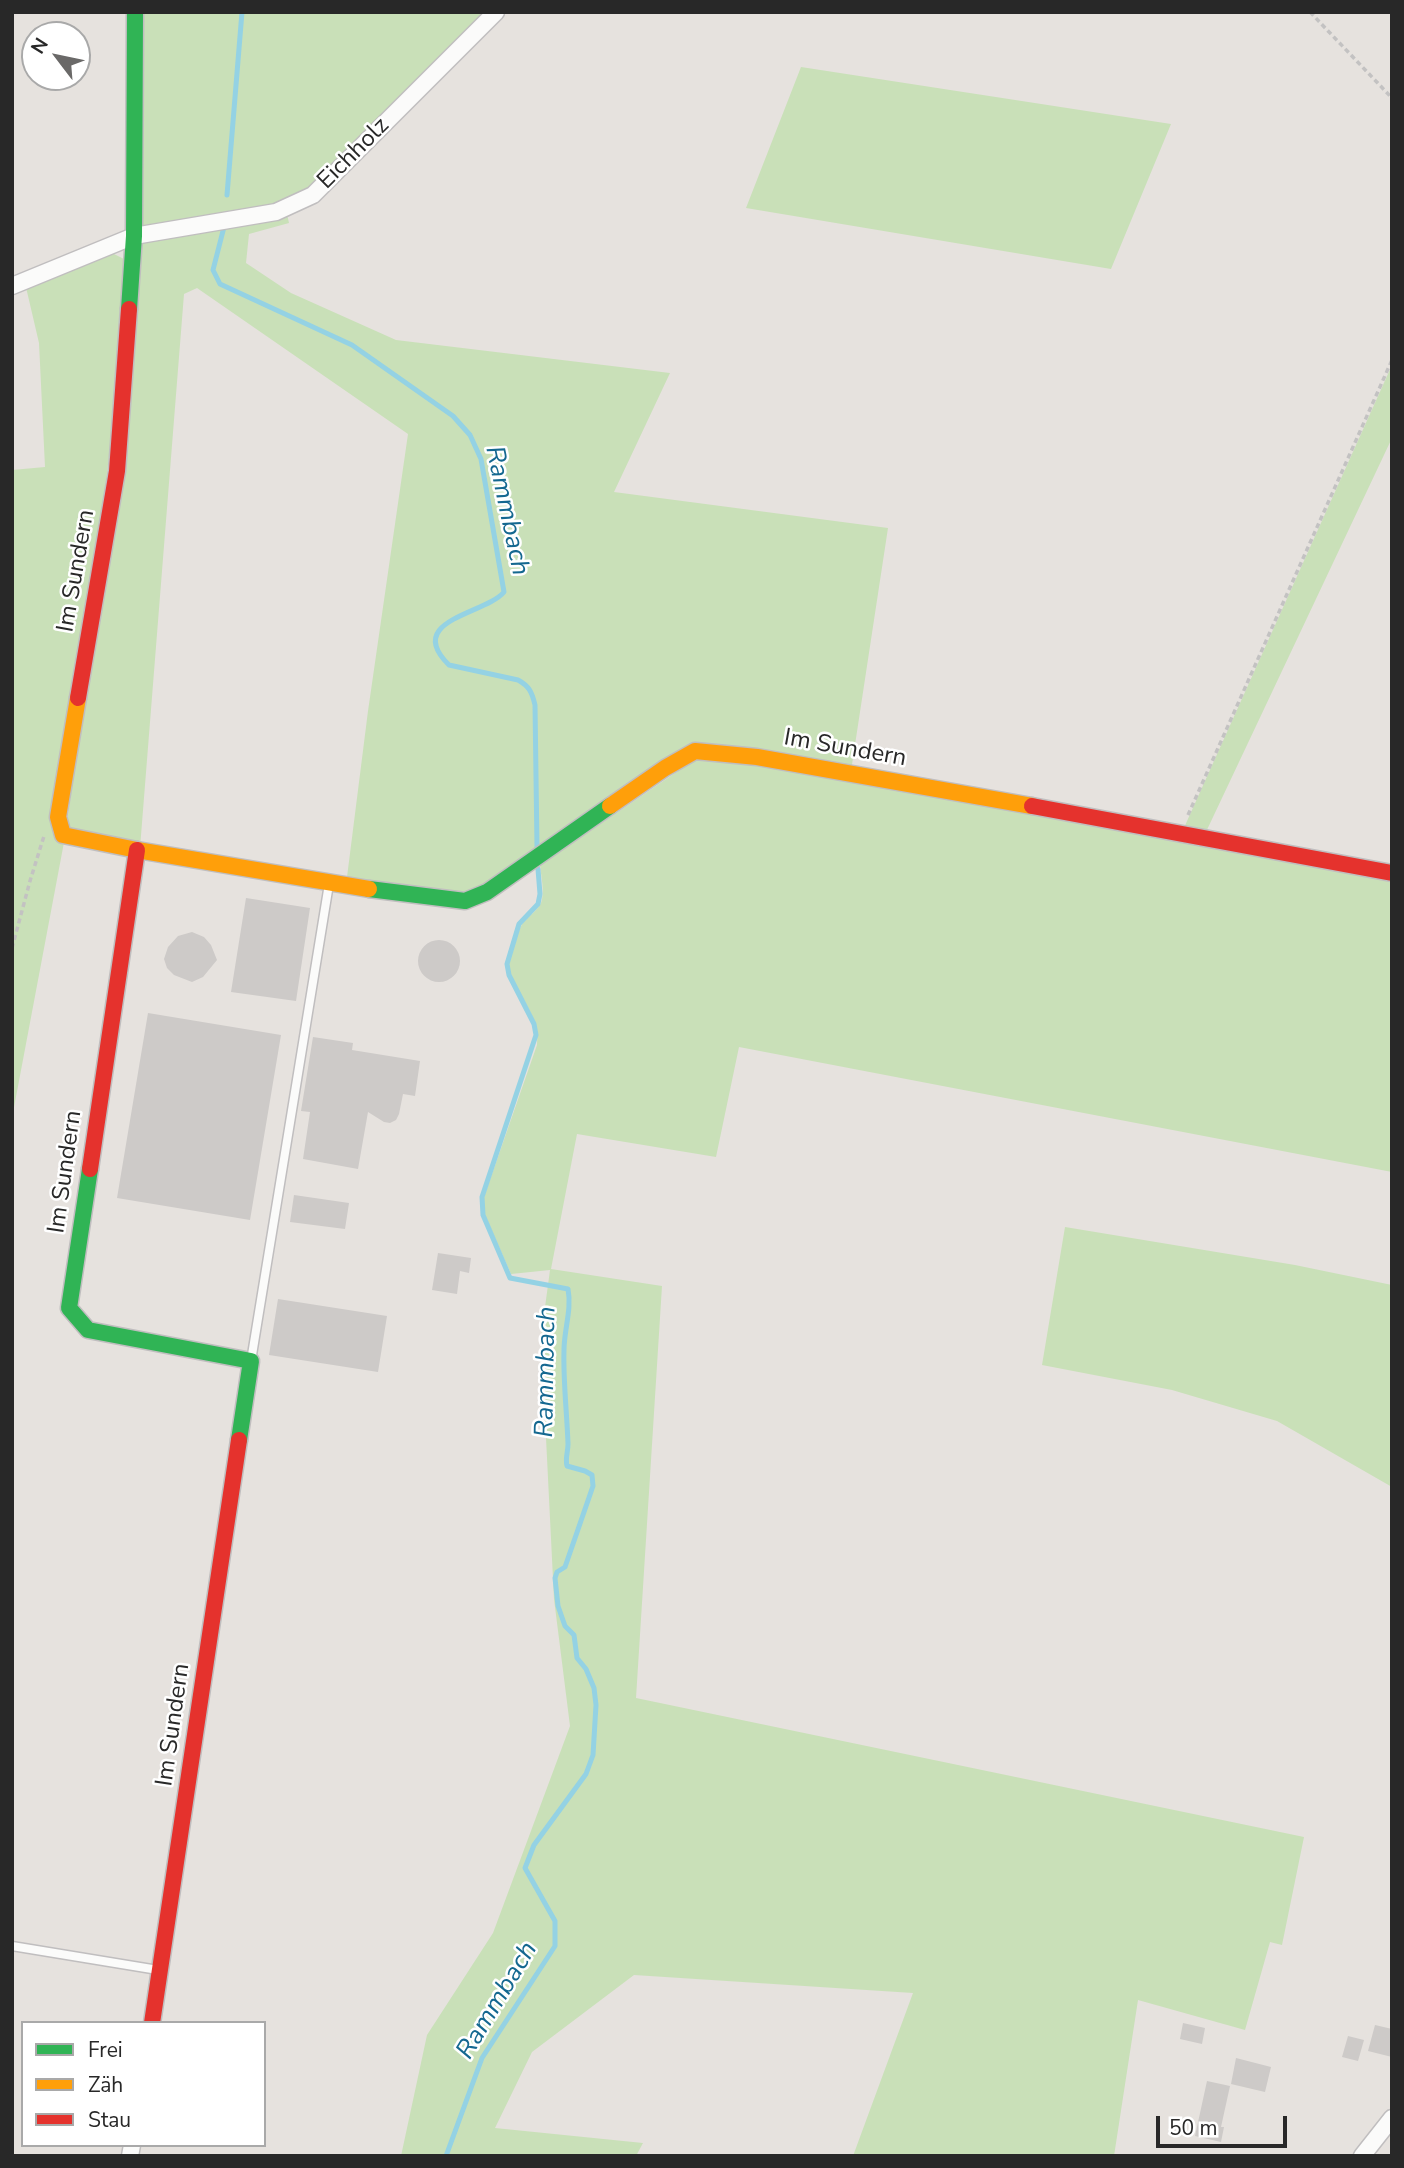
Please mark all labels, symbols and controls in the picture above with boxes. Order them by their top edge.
north arrow [21,21,91,91]
text: N [25,33,55,59]
street label: Eichholz [312,112,396,196]
water label: Rammbach [477,444,535,578]
street label: Im Sundern [52,508,102,634]
street label: Im Sundern [782,724,908,774]
street label: Im Sundern [43,1109,89,1235]
water label: Rammbach [530,1306,564,1438]
street label: Im Sundern [151,1662,197,1788]
water label: Rammbach [451,1937,545,2065]
legend [21,2021,266,2147]
text: Frei [88,2036,123,2064]
text: Zäh [88,2071,123,2099]
scale bar [1159,2102,1290,2146]
text: Stau [88,2106,131,2134]
text: 50 m [1169,2114,1218,2142]

